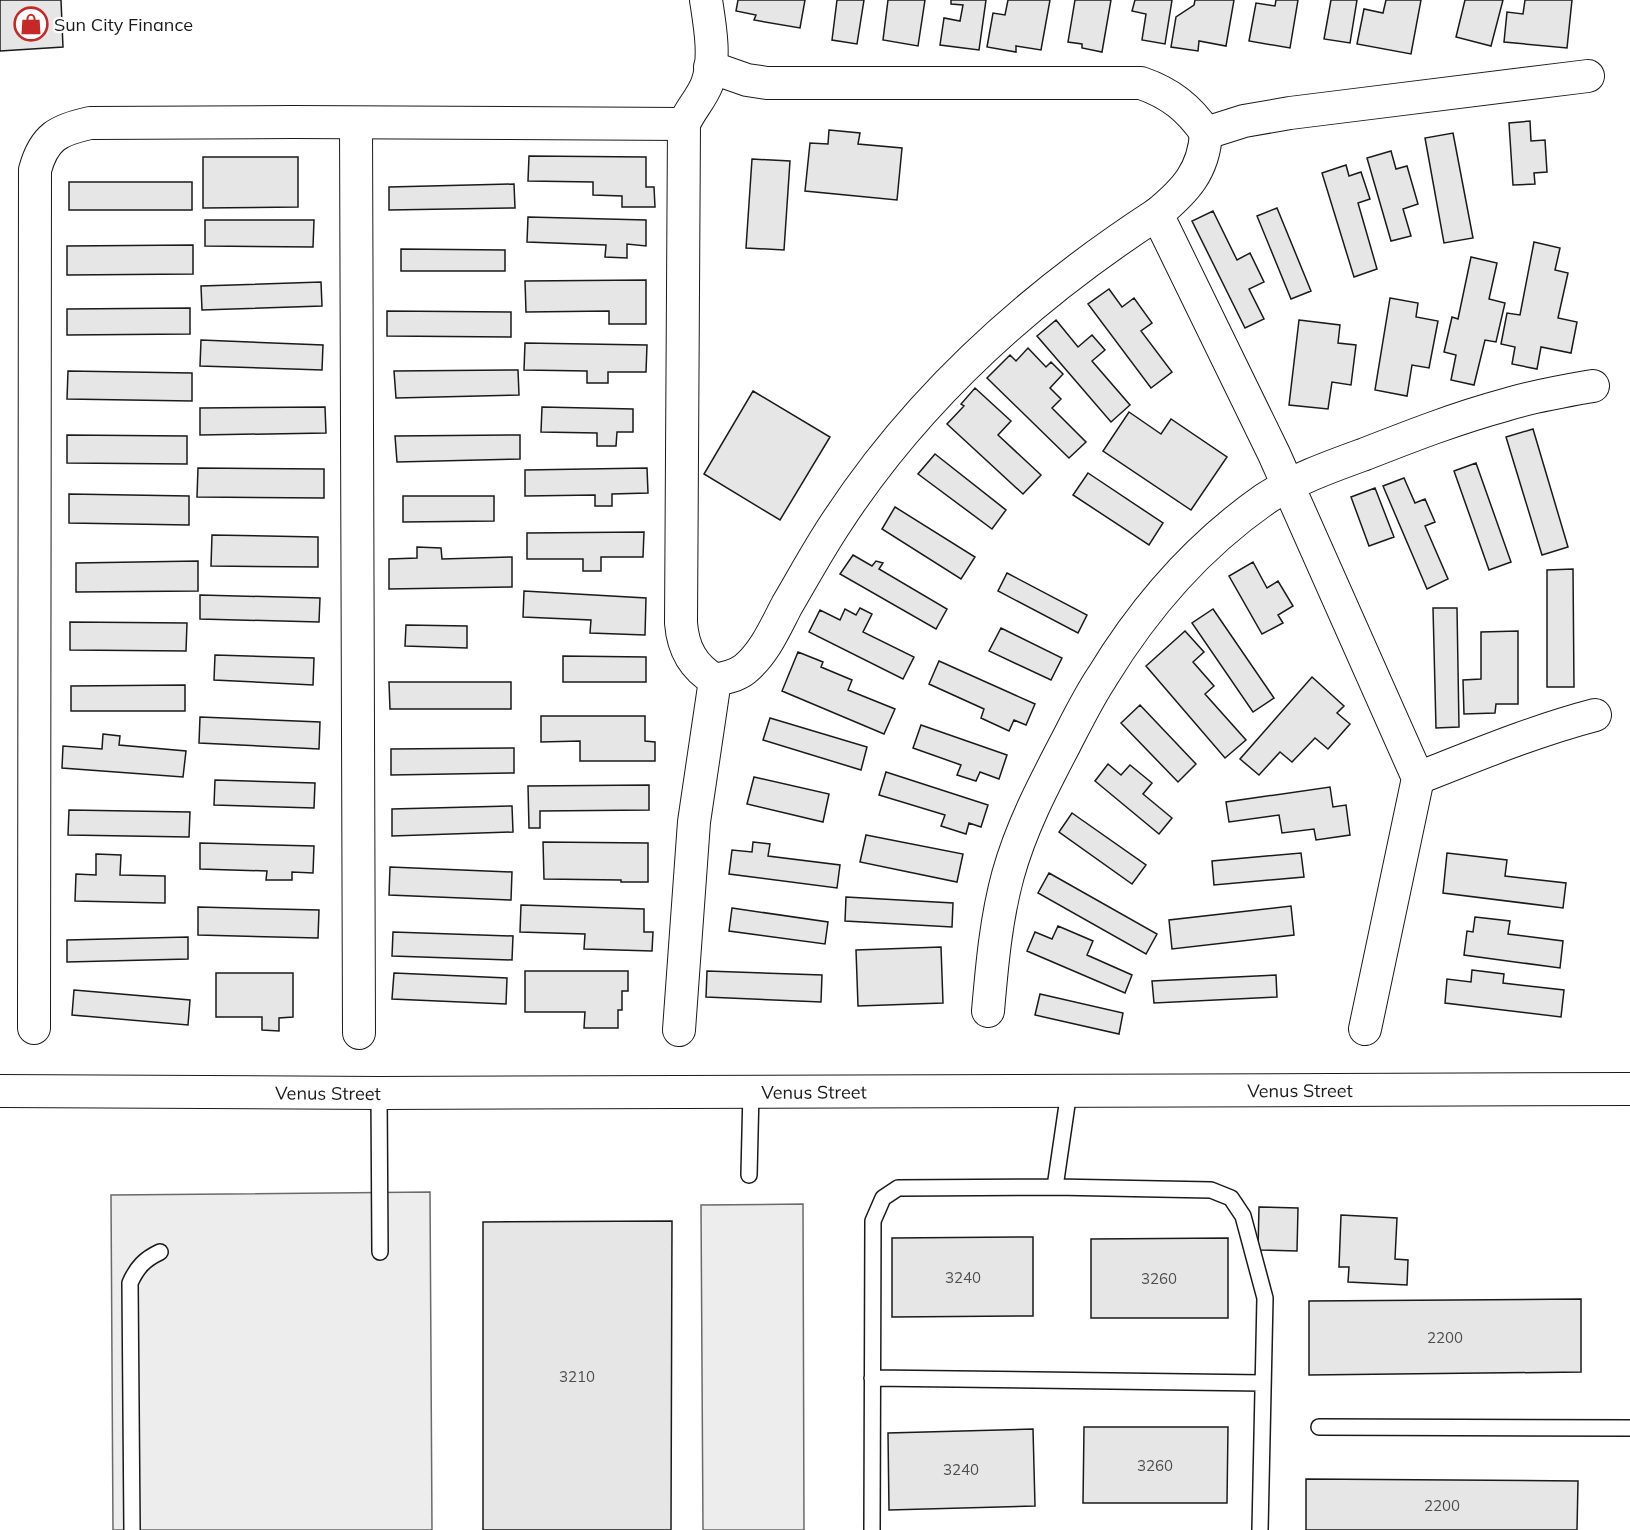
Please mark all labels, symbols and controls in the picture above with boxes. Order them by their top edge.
shop icon: Sun City Finance [13,6,49,42]
place label: Sun City Finance [54,13,193,36]
street label: Venus Street [1247,1078,1353,1102]
street label: Venus Street [761,1080,867,1103]
street label: Venus Street [275,1081,381,1105]
house number: 3240 [945,1268,981,1287]
house number: 3260 [1141,1269,1177,1288]
house number: 2200 [1427,1328,1463,1347]
house number: 3210 [559,1367,595,1386]
house number: 3260 [1137,1456,1173,1475]
house number: 3240 [943,1460,979,1479]
house number: 2200 [1424,1496,1460,1515]

